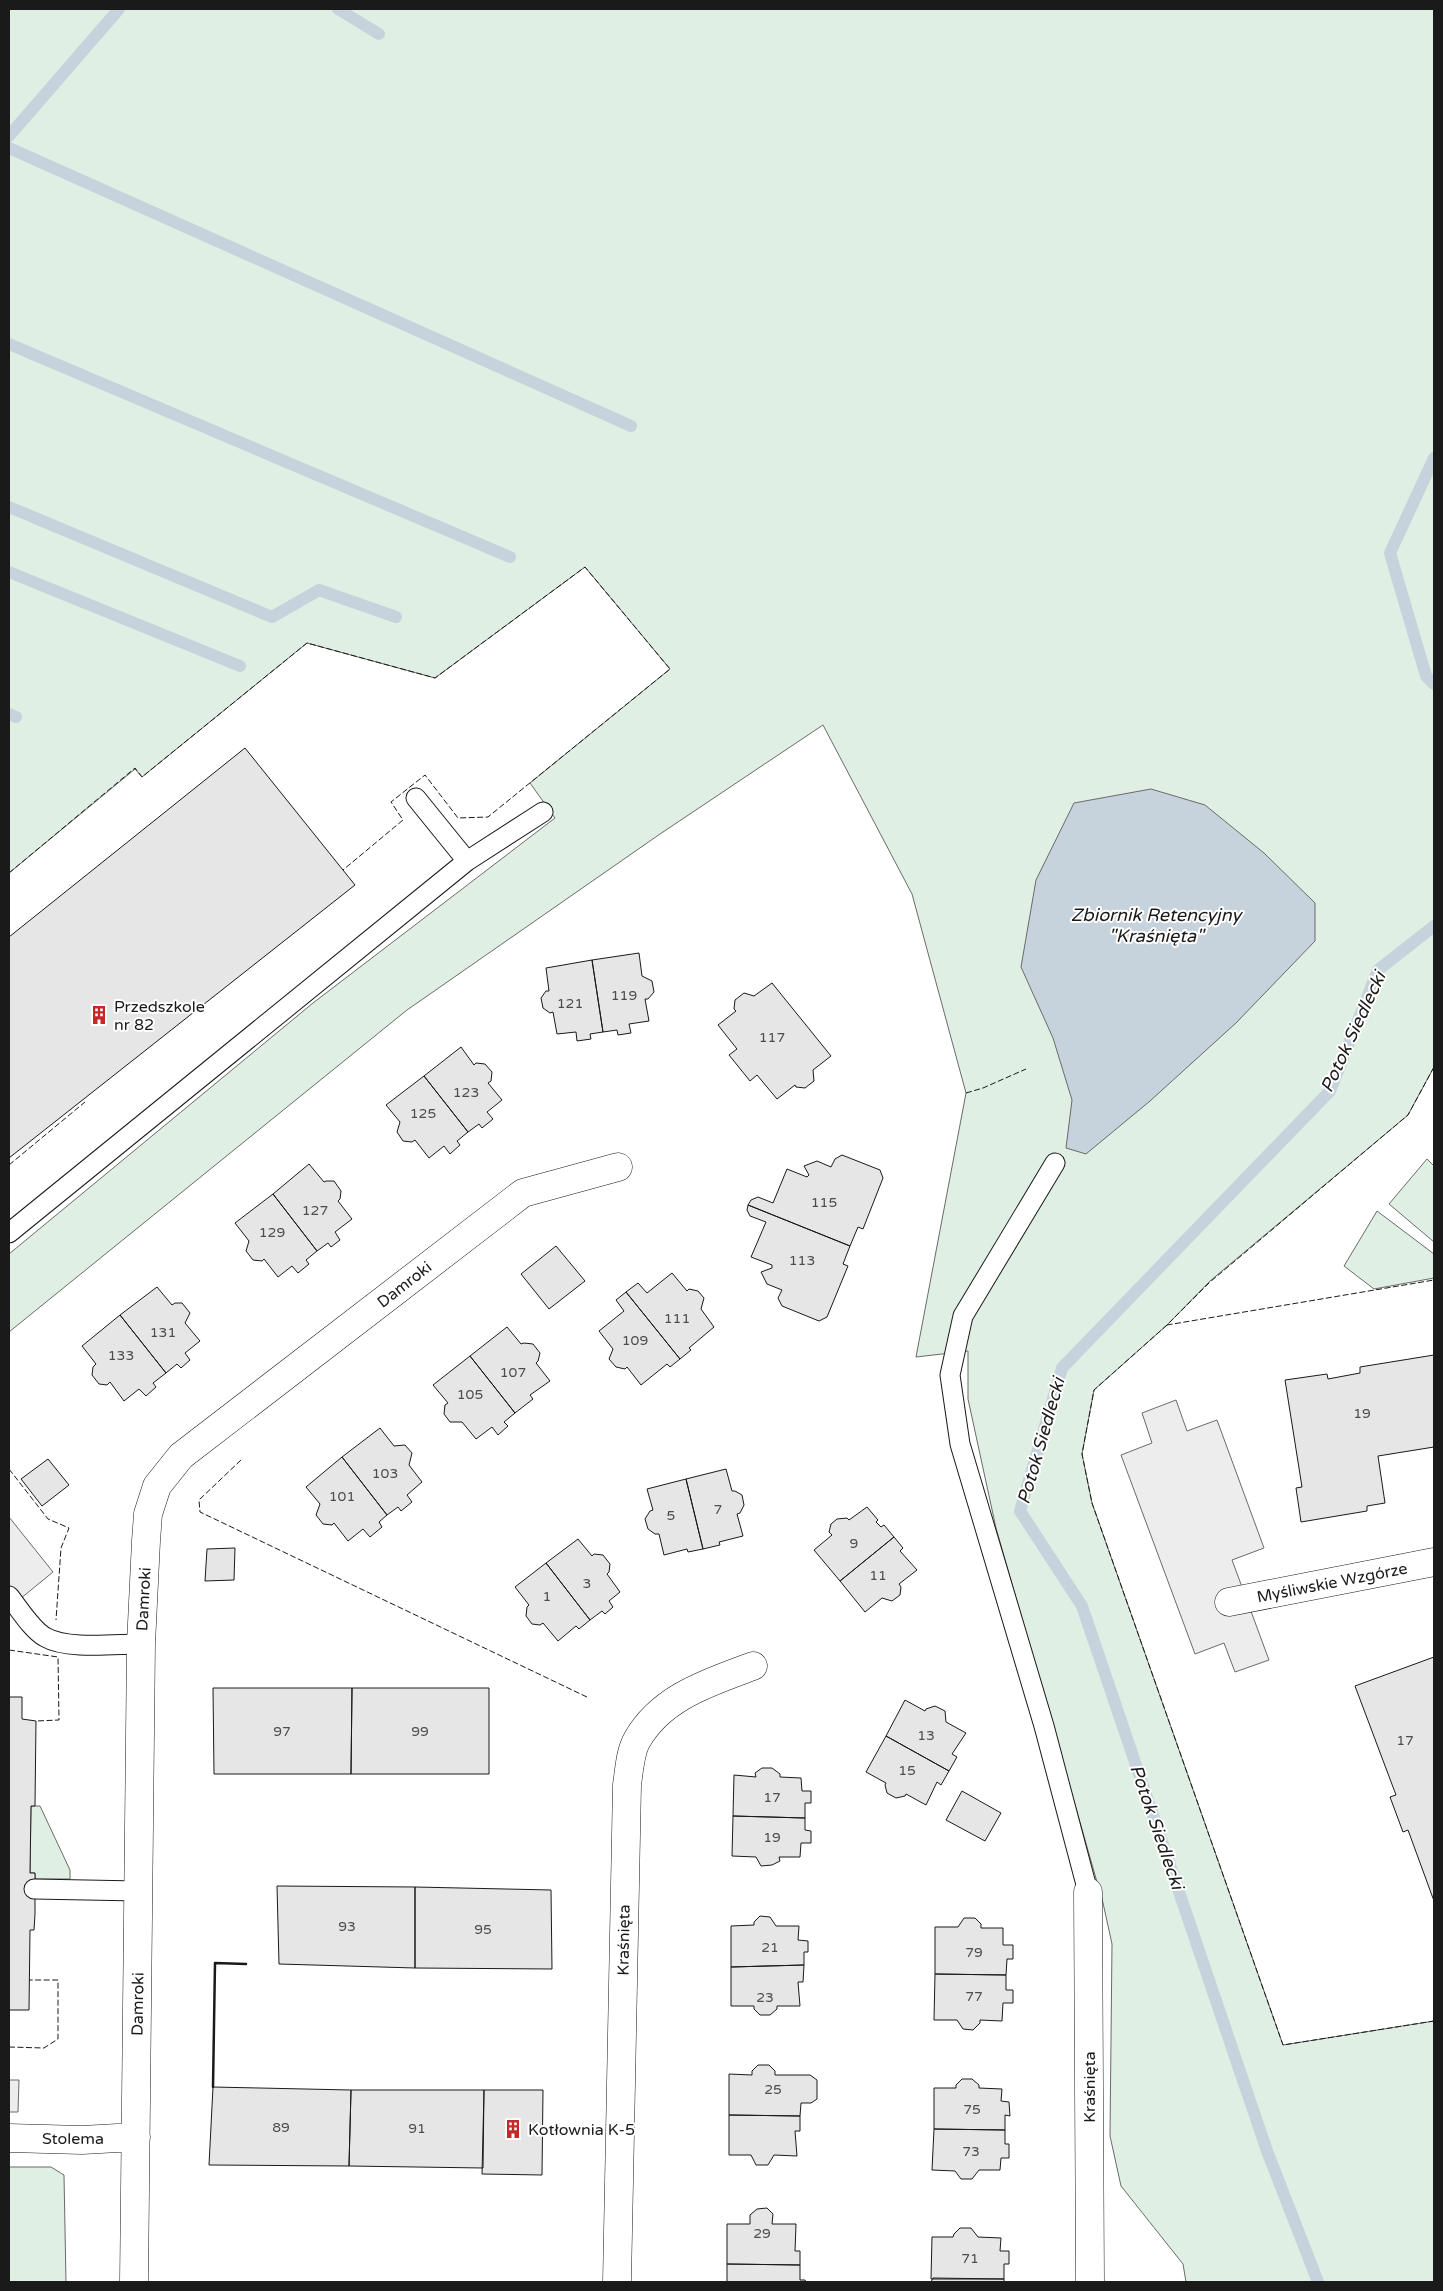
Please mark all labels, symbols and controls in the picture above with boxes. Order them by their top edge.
water label: Zbiornik Retencyjny "Kraśnięta" [1071,904,1243,947]
water label: Potok Siedlecki [1315,966,1392,1096]
house number: 119 [611,987,637,1004]
house number: 121 [557,995,583,1012]
place label: Przedszkole nr 82 [114,997,205,1035]
building icon: Przedszkole nr 82 [88,1004,110,1026]
house number: 117 [759,1029,785,1046]
house number: 123 [453,1084,479,1101]
house number: 125 [410,1105,436,1122]
house number: 115 [811,1194,837,1211]
house number: 127 [302,1202,328,1219]
house number: 129 [259,1224,285,1241]
house number: 113 [789,1252,815,1269]
street label: Damroki [373,1257,436,1312]
house number: 111 [664,1310,690,1327]
house number: 131 [150,1324,176,1341]
house number: 109 [622,1332,648,1349]
house number: 133 [108,1347,134,1364]
house number: 107 [500,1364,526,1381]
water label: Potok Siedlecki [1012,1373,1070,1507]
house number: 105 [457,1386,483,1403]
house number: 19 [1353,1405,1371,1422]
house number: 103 [372,1465,398,1482]
house number: 101 [329,1488,355,1505]
house number: 7 [714,1501,722,1518]
house number: 5 [667,1507,675,1524]
house number: 9 [850,1535,858,1552]
street label: Myśliwskie Wzgórze [1255,1559,1409,1607]
street label: Damroki [132,1567,156,1631]
house number: 11 [869,1567,887,1584]
house number: 3 [583,1575,591,1592]
house number: 1 [543,1588,551,1605]
house number: 97 [273,1723,291,1740]
house number: 99 [411,1723,429,1740]
house number: 13 [917,1727,935,1744]
house number: 17 [1396,1732,1414,1749]
house number: 15 [898,1762,916,1779]
water label: Potok Siedlecki [1125,1762,1189,1895]
house number: 17 [763,1789,781,1806]
house number: 19 [763,1829,781,1846]
street label: Kraśnięta [613,1904,635,1976]
house number: 93 [338,1918,356,1935]
house number: 95 [474,1921,492,1938]
house number: 21 [761,1939,779,1956]
house number: 79 [965,1944,983,1961]
street label: Damroki [127,1972,149,2036]
house number: 77 [965,1988,983,2005]
house number: 23 [756,1989,774,2006]
street label: Kraśnięta [1080,2051,1100,2123]
house number: 25 [764,2081,782,2098]
house number: 75 [963,2101,981,2118]
building icon: Kotłownia K-5 [502,2118,524,2140]
house number: 89 [272,2119,290,2136]
house number: 91 [408,2120,426,2137]
place label: Kotłownia K-5 [528,2120,635,2140]
street label: Stolema [42,2129,104,2149]
house number: 73 [962,2143,980,2160]
house number: 29 [753,2225,771,2242]
house number: 71 [961,2250,979,2267]

